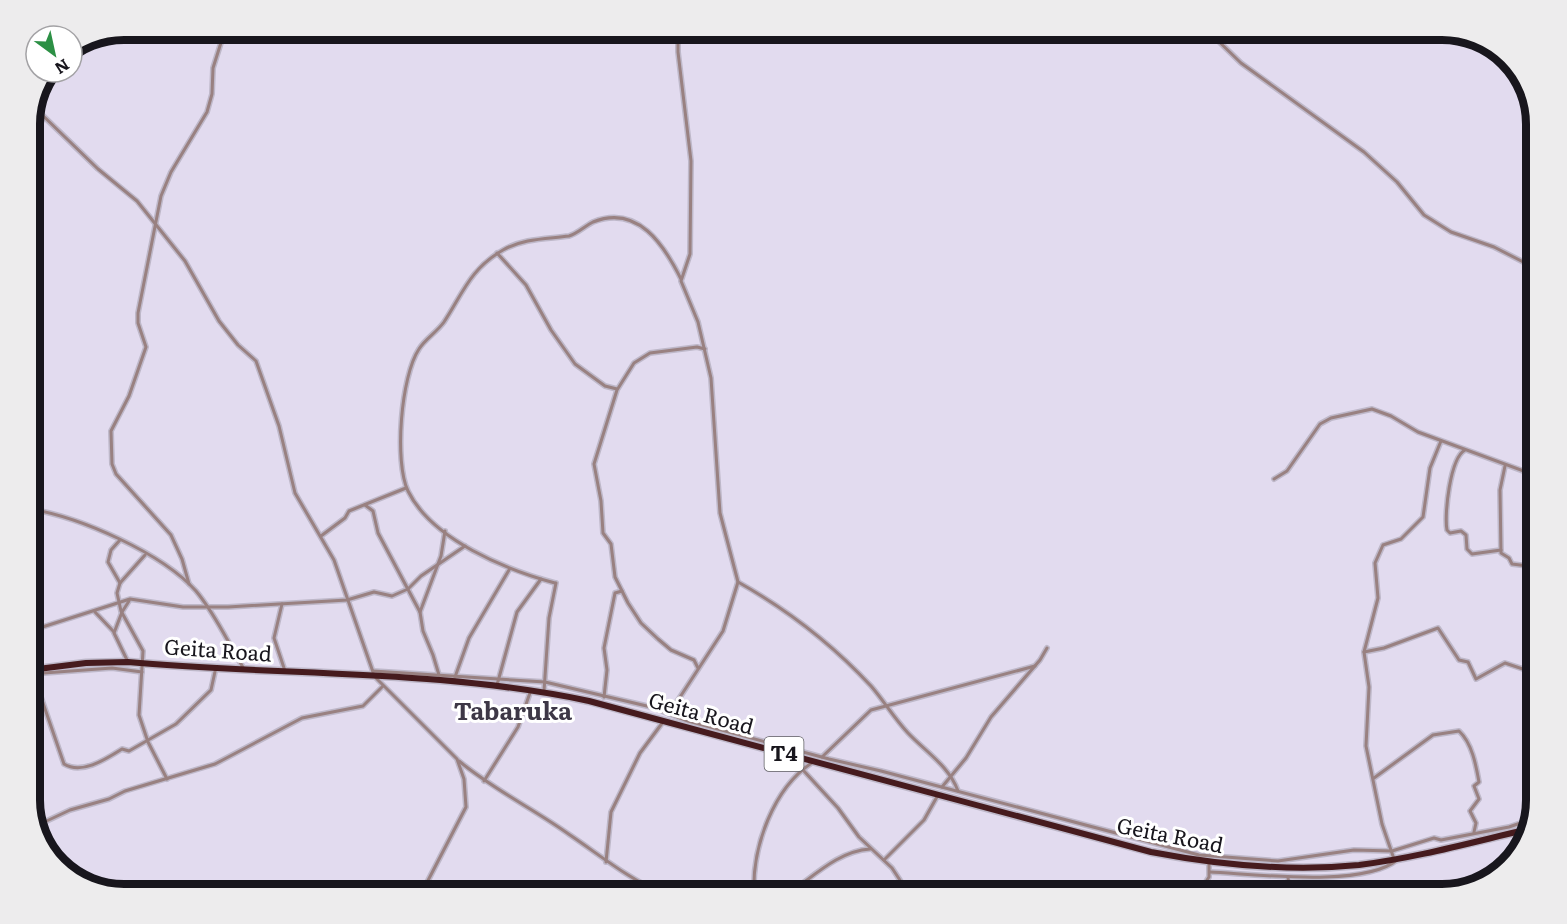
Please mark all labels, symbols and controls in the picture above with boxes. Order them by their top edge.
north arrow [24,24,84,84]
text: N [51,54,75,81]
street label: Geita Road [163,629,273,668]
street label: Geita Road [646,683,758,741]
district label: Tabaruka [454,692,572,727]
road number: T4 [764,737,804,771]
street label: Geita Road [1115,808,1226,859]

